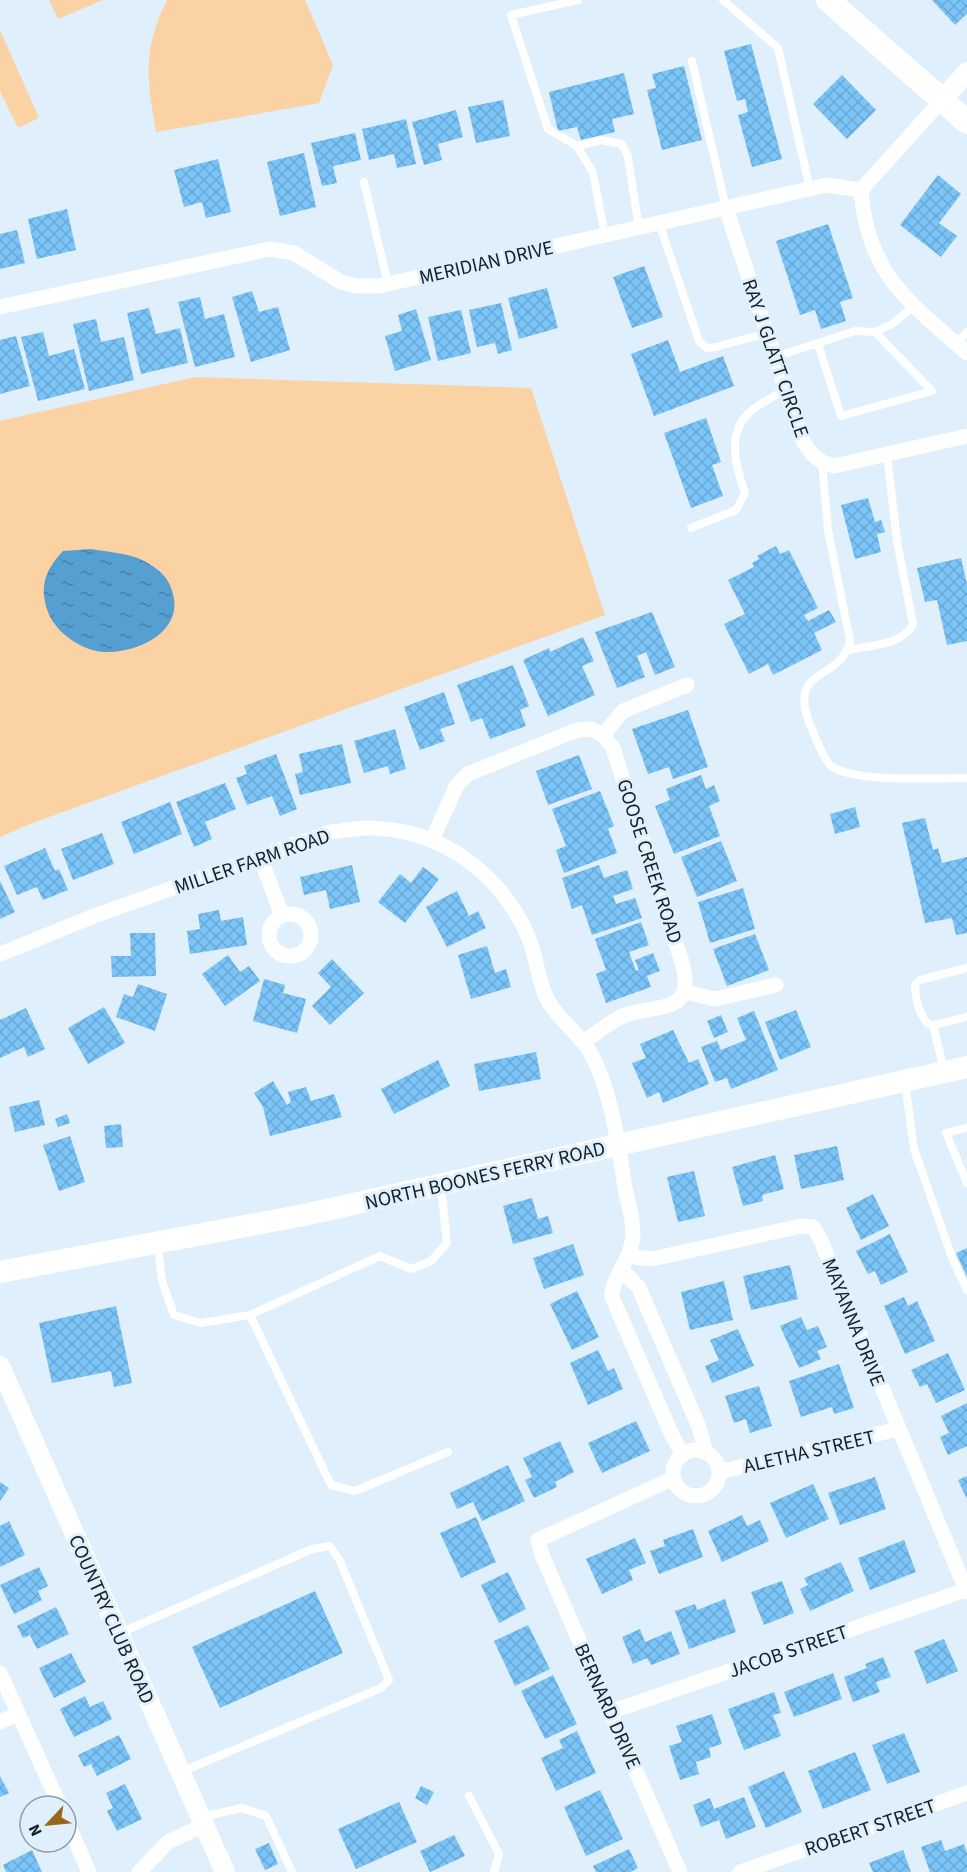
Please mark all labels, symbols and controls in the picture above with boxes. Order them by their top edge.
street label: MERIDIAN DRIVE [416,234,556,292]
street label: RAY J GLATT CIRCLE [735,275,815,441]
street label: GOOSE CREEK ROAD [609,776,689,947]
street label: MILLER FARM ROAD [171,822,334,902]
street label: NORTH BOONES FERRY ROAD [362,1135,608,1217]
street label: MAYANNA DRIVE [815,1254,891,1391]
street label: ALETHA STREET [741,1423,878,1481]
street label: COUNTRY CLUB ROAD [61,1530,161,1708]
street label: JACOB STREET [725,1618,852,1685]
street label: BERNARD DRIVE [567,1639,647,1774]
street label: ROBERT STREET [801,1792,940,1863]
north arrow [18,1794,78,1854]
text: N [23,1821,48,1840]

